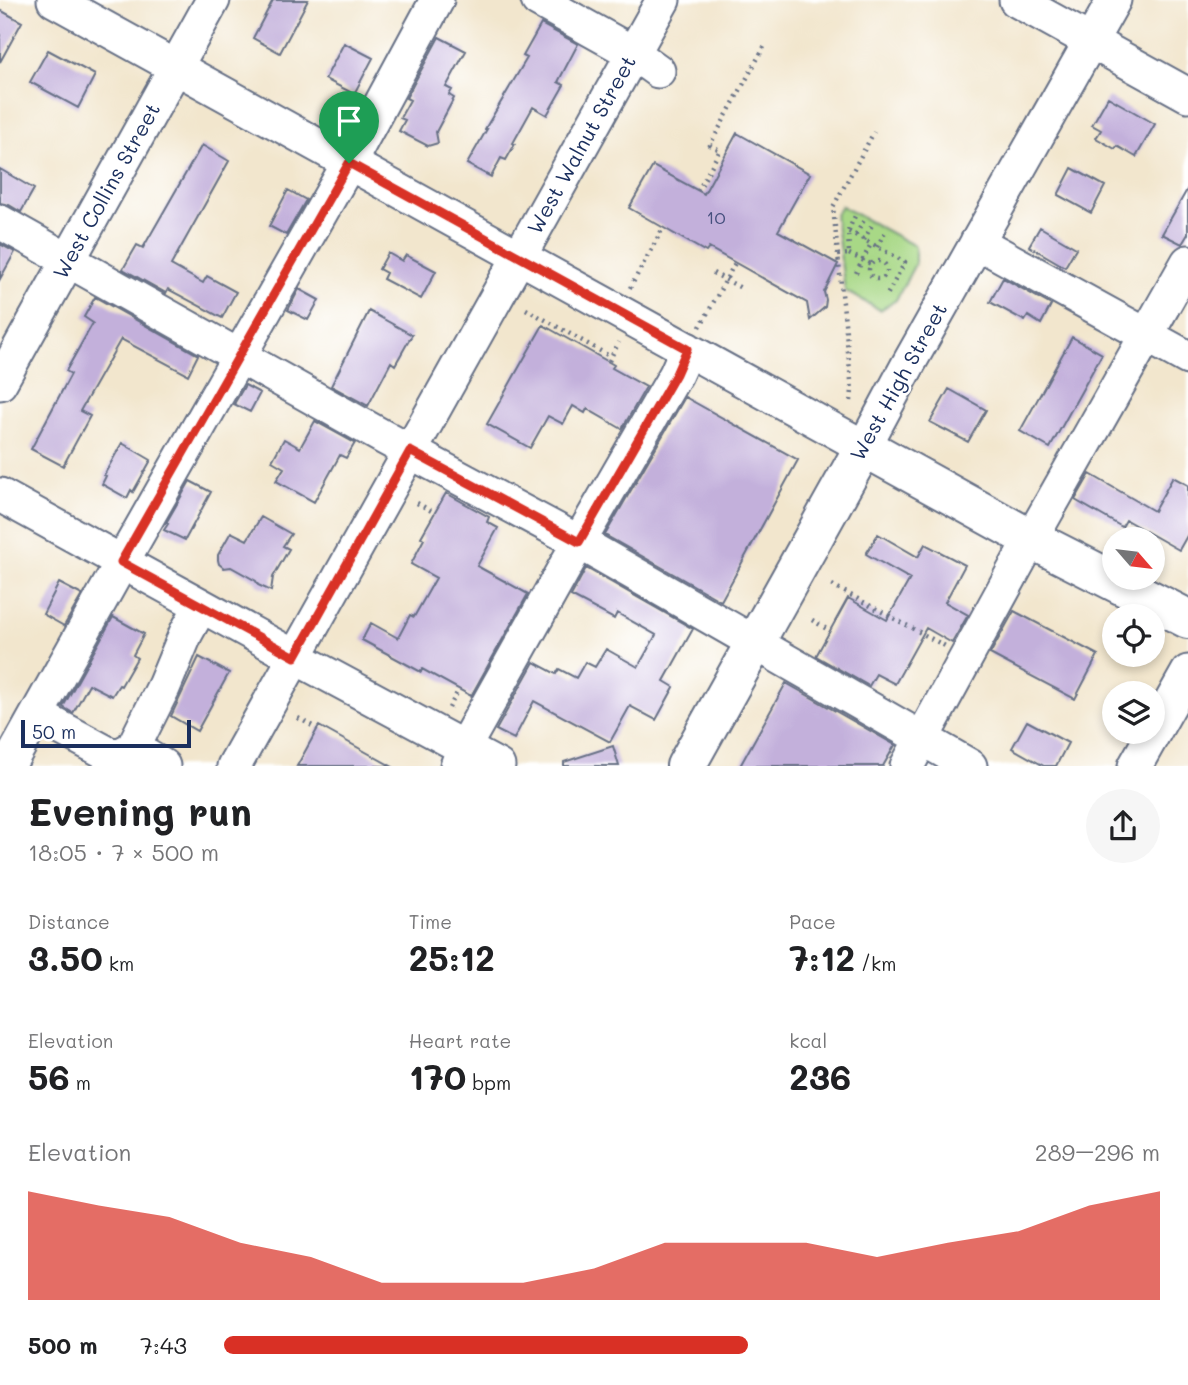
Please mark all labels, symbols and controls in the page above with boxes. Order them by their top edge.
street label: West Walnut Street [520,50,641,238]
pin [319,91,379,163]
street label: West Collins Street [46,97,165,283]
icon: arrive [330,102,368,140]
house number: 10 [706,205,726,229]
street label: West High Street [843,298,952,465]
north arrow [1102,527,1166,590]
map controls [1102,527,1165,744]
button: locate [1102,604,1165,667]
button: layers [1102,681,1165,744]
scale bar [21,716,191,748]
text: 50 m [32,719,76,744]
text: Evening run [28,786,252,836]
button: share [1086,789,1160,863]
text: 18:05 · 7 × 500 m [28,837,219,867]
text: Distance [28,909,110,934]
text: Time [409,909,452,934]
text: Pace [789,909,836,934]
text: 3.50 [28,934,103,980]
text: 25:12 [409,934,495,980]
text: 7:12 [789,934,855,980]
text: km [103,951,134,976]
text: /km [855,951,896,976]
text: Elevation [28,1028,113,1053]
text: Heart rate [409,1028,511,1053]
text: kcal [789,1028,827,1053]
text: 56 [28,1053,70,1099]
text: 170 [409,1053,466,1099]
text: 236 [789,1053,851,1099]
text: m [70,1070,91,1095]
text: bpm [466,1070,511,1095]
text: Elevation [28,1137,131,1167]
text: 289–296 m [1035,1137,1160,1167]
text: 500 m [28,1330,98,1360]
text: 7:43 [140,1330,187,1360]

